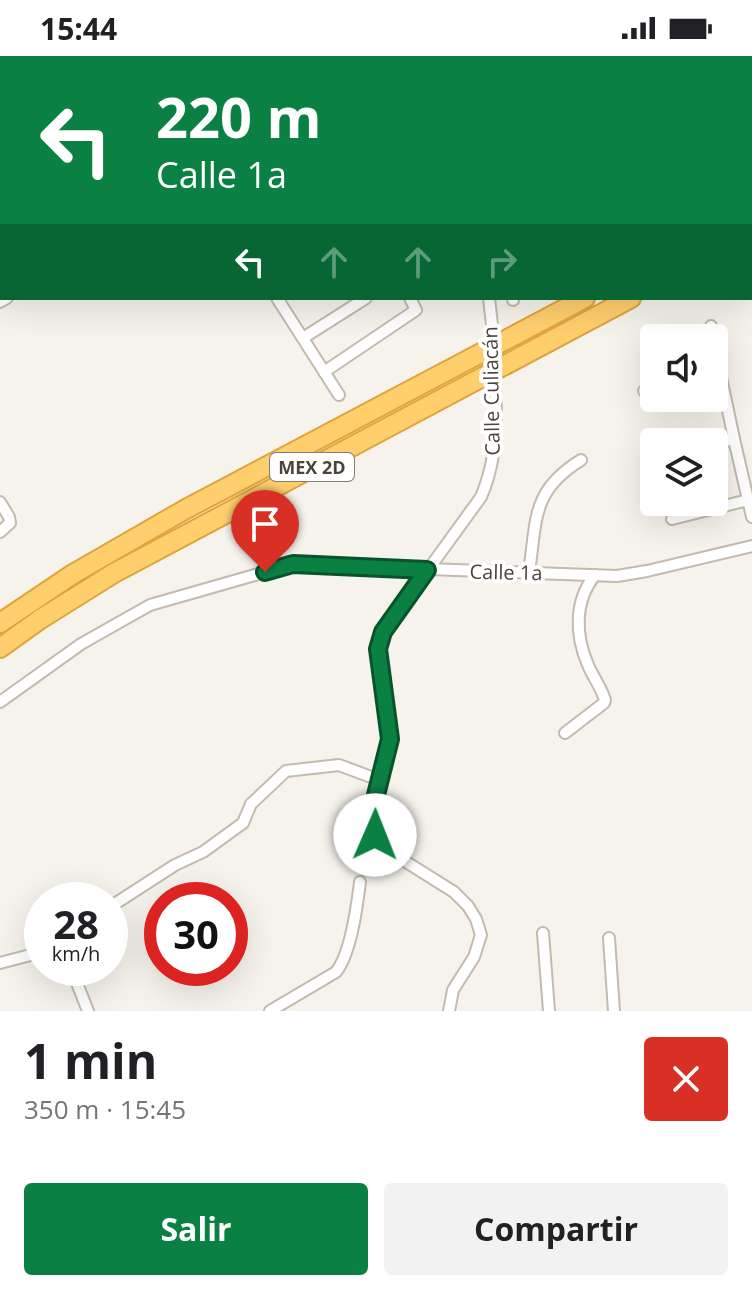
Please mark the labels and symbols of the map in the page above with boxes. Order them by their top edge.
street label: Calle Culiacán [476,326,506,456]
road number: MEX 2D [270,453,354,481]
pin [231,490,299,572]
street label: Calle 1a [469,558,543,586]
position arrow [333,793,417,877]
speed limit sign: 30 [144,882,248,986]

